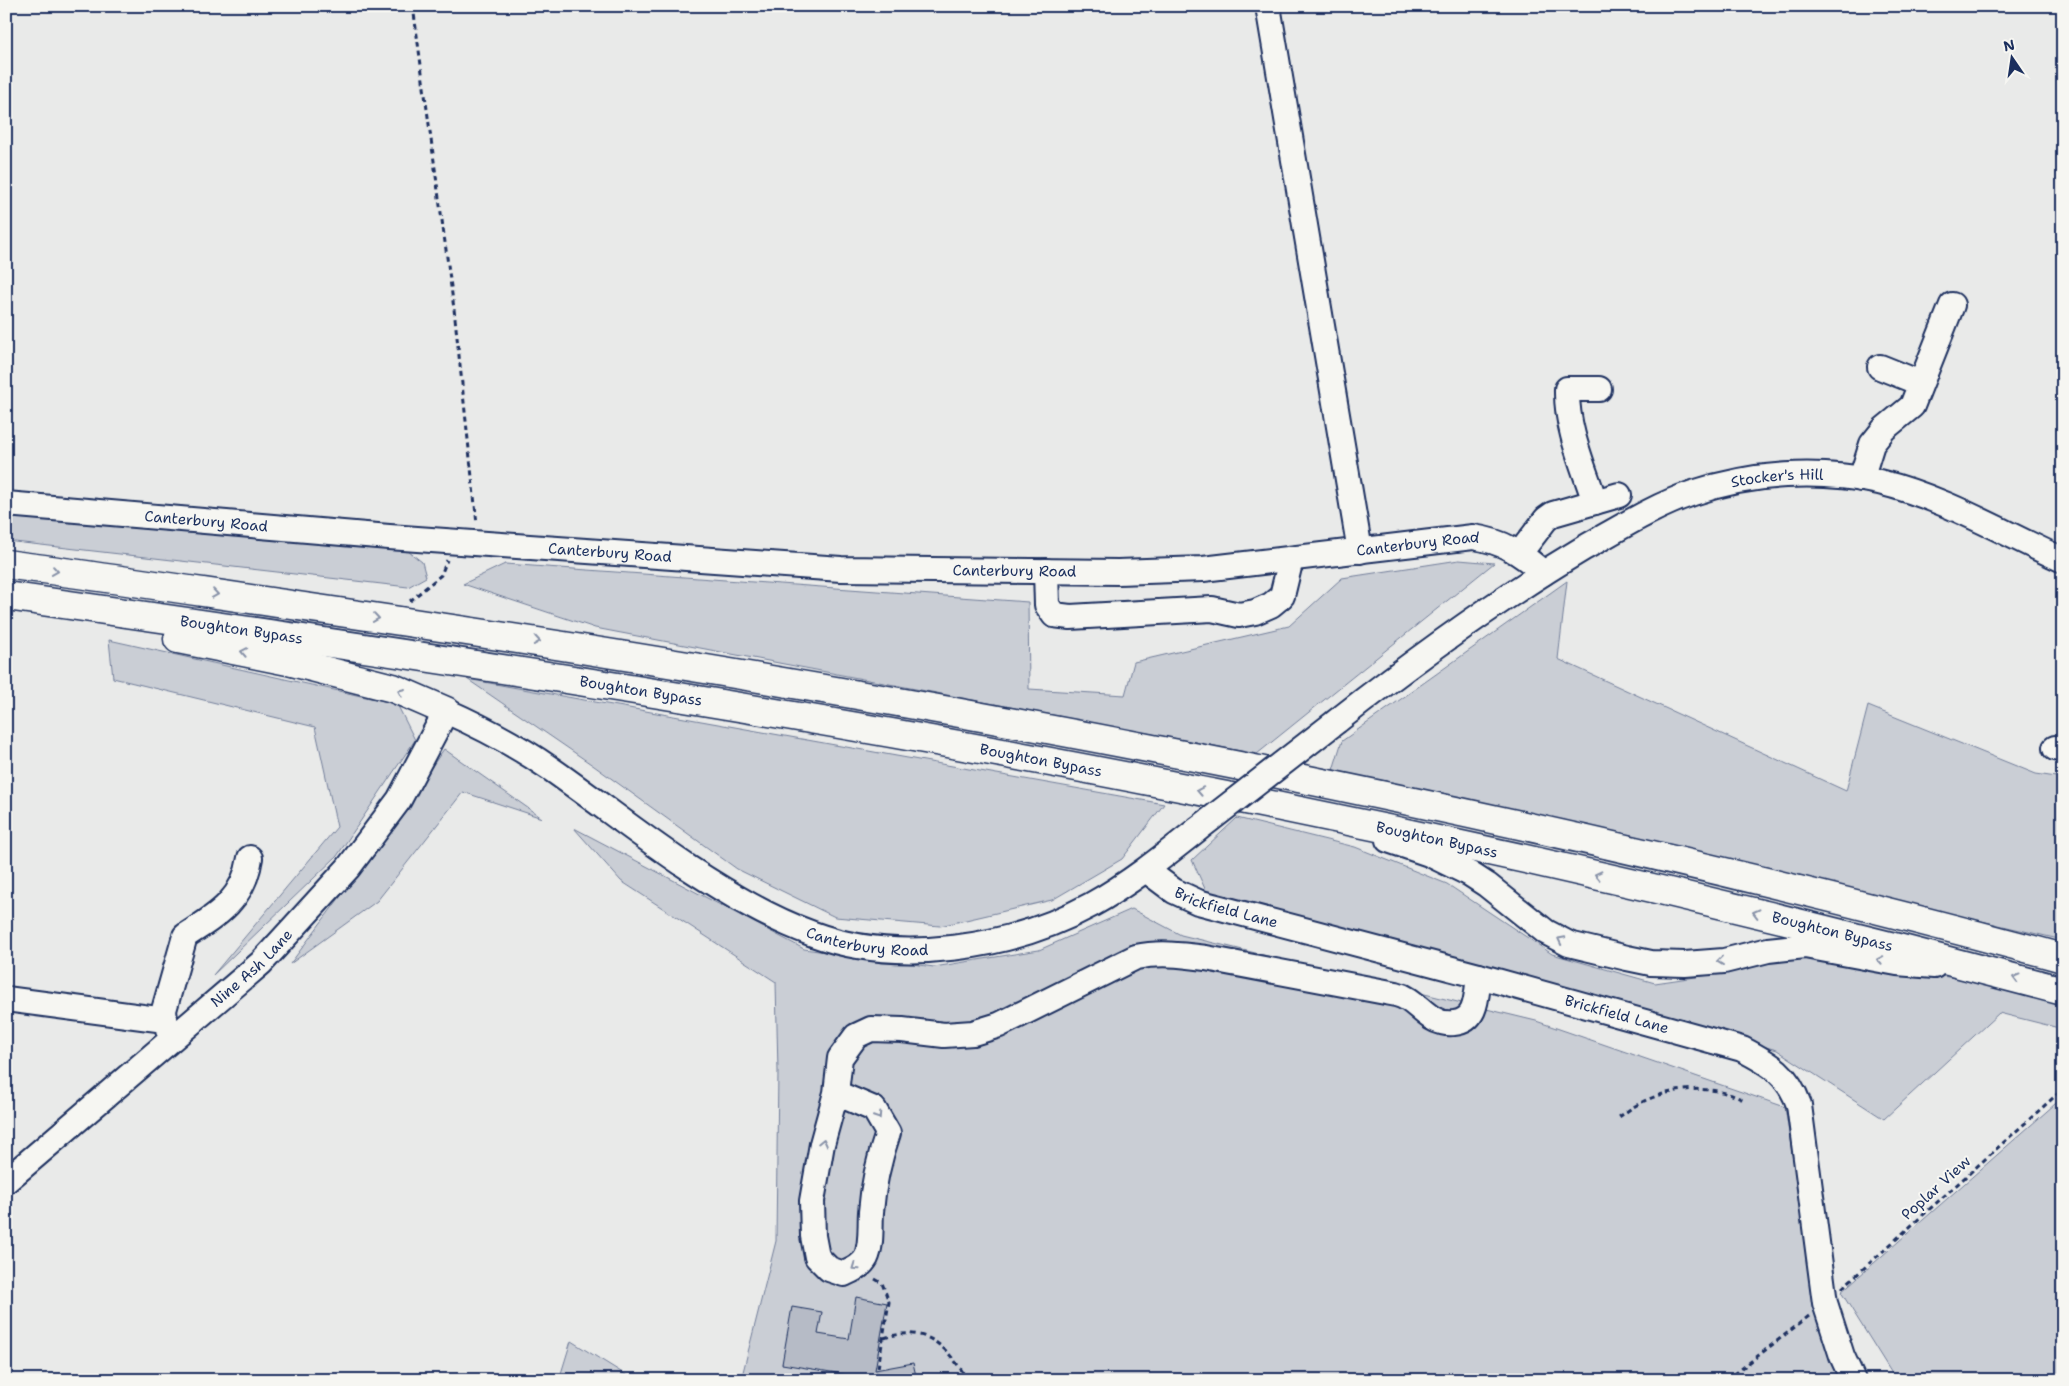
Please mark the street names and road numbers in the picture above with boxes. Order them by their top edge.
street label: Stocker's Hill [1729,464,1824,492]
street label: Canterbury Road [144,506,269,537]
street label: Canterbury Road [1355,527,1481,561]
street label: Canterbury Road [547,538,673,567]
street label: Canterbury Road [952,560,1077,582]
street label: Boughton Bypass [179,611,304,649]
street label: Boughton Bypass [578,671,704,711]
street label: Boughton Bypass [978,739,1104,782]
street label: Boughton Bypass [1374,817,1500,863]
street label: Brickfield Lane [1171,882,1280,933]
street label: Boughton Bypass [1770,907,1895,956]
street label: Canterbury Road [803,922,929,960]
street label: Nine Ash Lane [206,925,297,1012]
street label: Brickfield Lane [1562,990,1671,1038]
street label: Poplar View [1897,1151,1975,1225]

